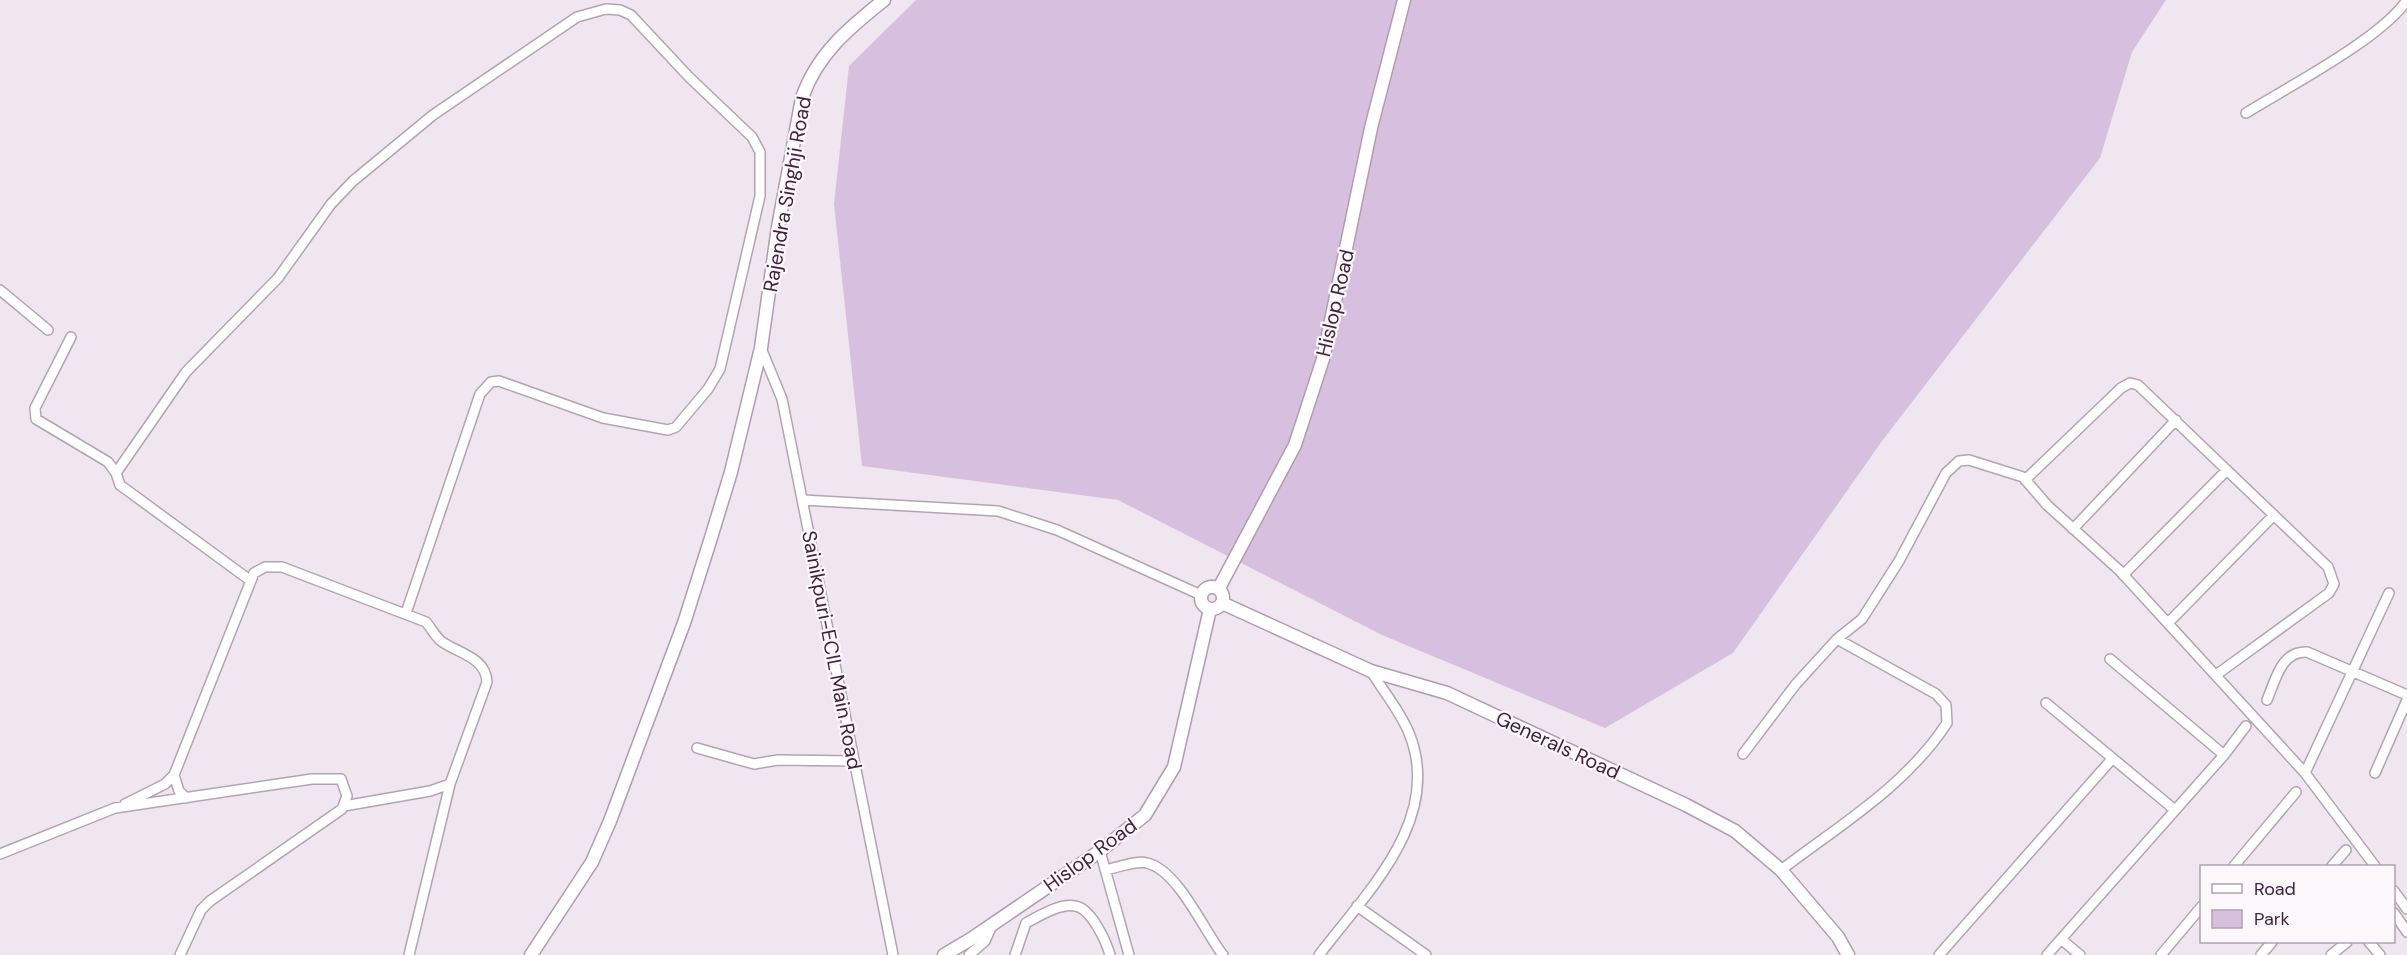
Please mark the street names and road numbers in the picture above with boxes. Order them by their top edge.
street label: Rajendra Singhji Road [757,94,817,294]
street label: Hislop Road [1310,247,1360,359]
street label: Sainikpuri-ECIL Main Road [796,528,868,772]
street label: Generals Road [1492,705,1624,785]
street label: Hislop Road [1038,812,1142,898]

